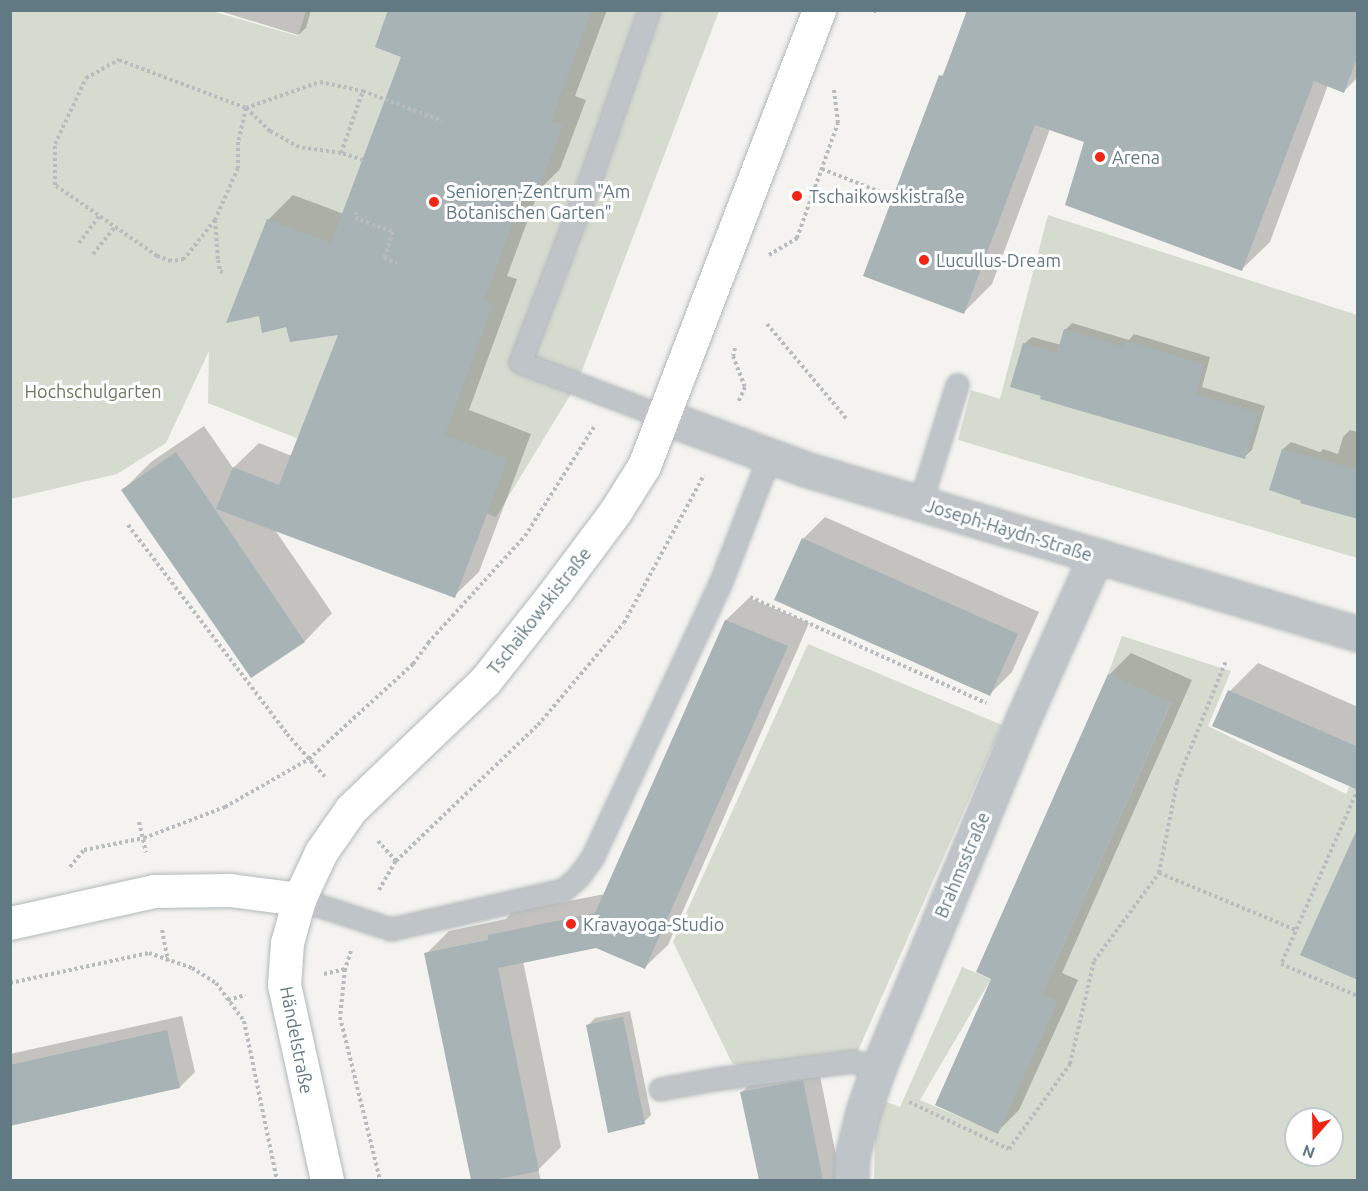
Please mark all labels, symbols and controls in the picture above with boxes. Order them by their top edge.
place label: Arena [1112,146,1160,168]
marker: Arena [1093,150,1107,164]
place label: Senioren-Zentrum "Am Botanischen Garten" [446,181,630,224]
place label: Tschaikowskistraße [809,185,965,207]
marker: Tschaikowskistraße [790,189,804,203]
marker: Senioren-Zentrum "Am Botanischen Garten" [427,195,441,209]
place label: Lucullus-Dream [936,249,1061,271]
marker: Lucullus-Dream [917,253,931,267]
park label: Hochschulgarten [25,380,161,402]
street label: Joseph-Haydn-Straße [923,494,1095,566]
street label: Tschaikowskistraße [483,543,595,679]
street label: Brahmsstraße [930,809,994,921]
place label: Kravayoga-Studio [583,913,724,935]
marker: Kravayoga-Studio [564,917,578,931]
street label: Händelstraße [276,984,318,1096]
north arrow [1284,1107,1344,1167]
text: N [1300,1142,1317,1163]

